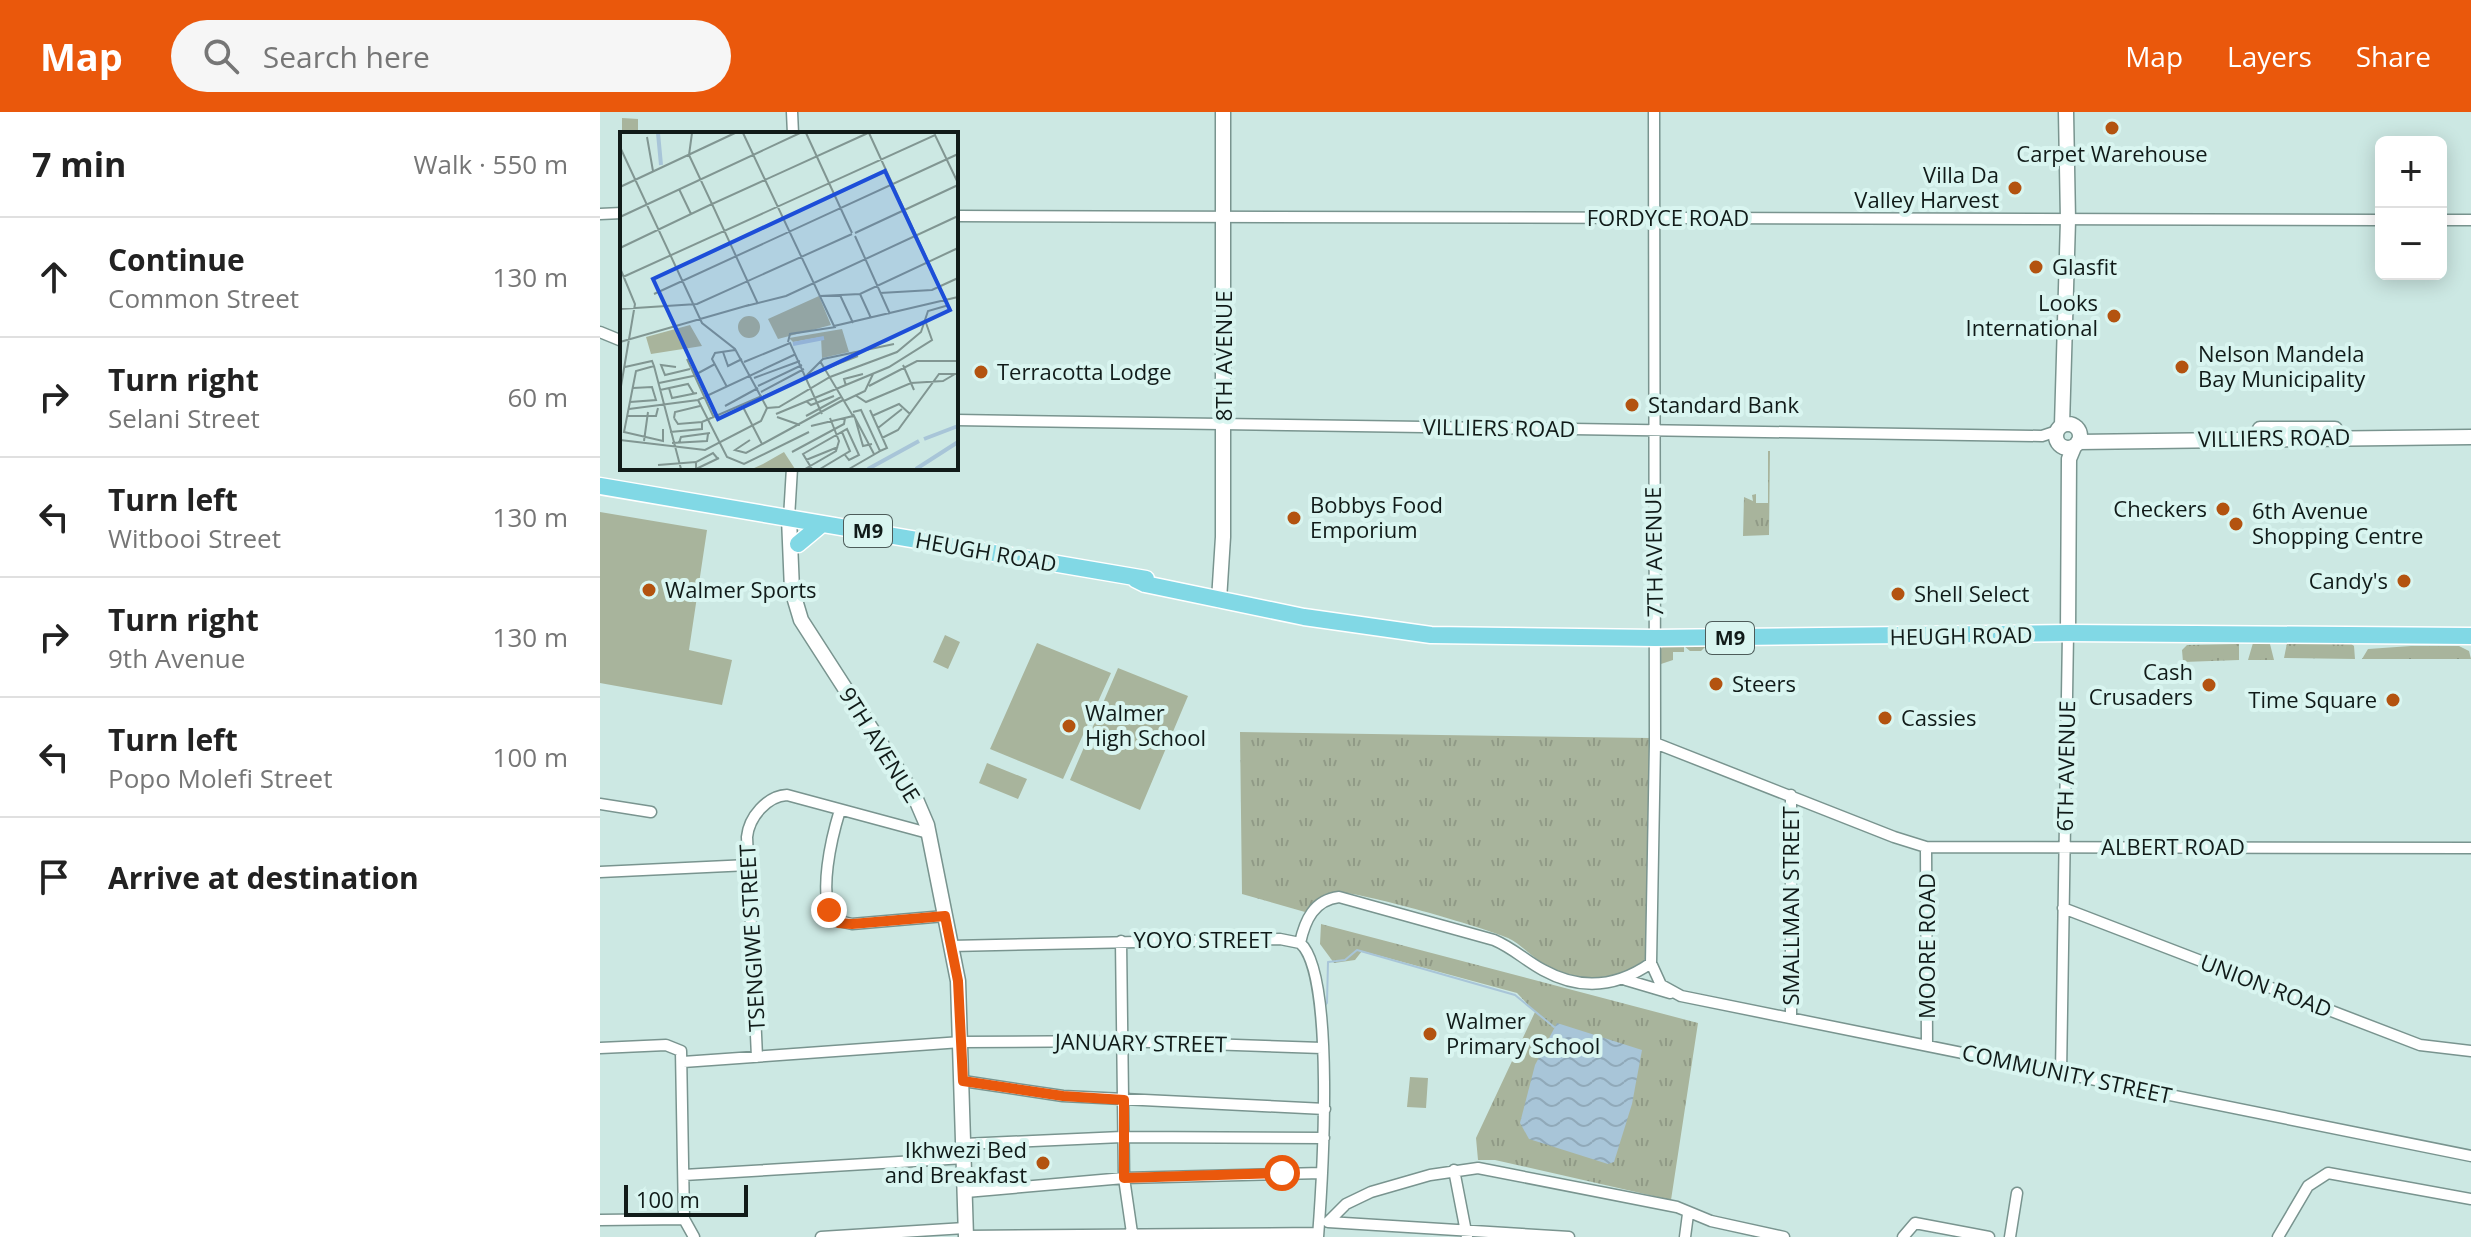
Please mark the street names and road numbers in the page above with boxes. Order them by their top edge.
street label: FORDYCE ROAD [1587,202,1749,232]
street label: 8TH AVENUE [1208,291,1238,421]
street label: VILLIERS ROAD [1423,411,1576,443]
street label: VILLIERS ROAD [2197,421,2350,453]
street label: 7TH AVENUE [1637,486,1669,618]
road number: M9 [844,515,892,547]
street label: HEUGH ROAD [913,524,1059,578]
street label: HEUGH ROAD [1889,619,2033,651]
road number: M9 [1706,622,1754,654]
street label: 9TH AVENUE [833,681,928,808]
street label: 6TH AVENUE [2049,700,2081,832]
street label: SMALLMAN STREET [1775,806,1805,1006]
street label: ALBERT ROAD [2101,831,2245,861]
street label: TSENGIWE STREET [731,844,771,1033]
street label: MOORE ROAD [1911,873,1941,1019]
street label: YOYO STREET [1134,924,1272,954]
street label: UNION ROAD [2196,946,2336,1024]
street label: JANUARY STREET [1053,1025,1227,1059]
street label: COMMUNITY STREET [1960,1036,2175,1110]

